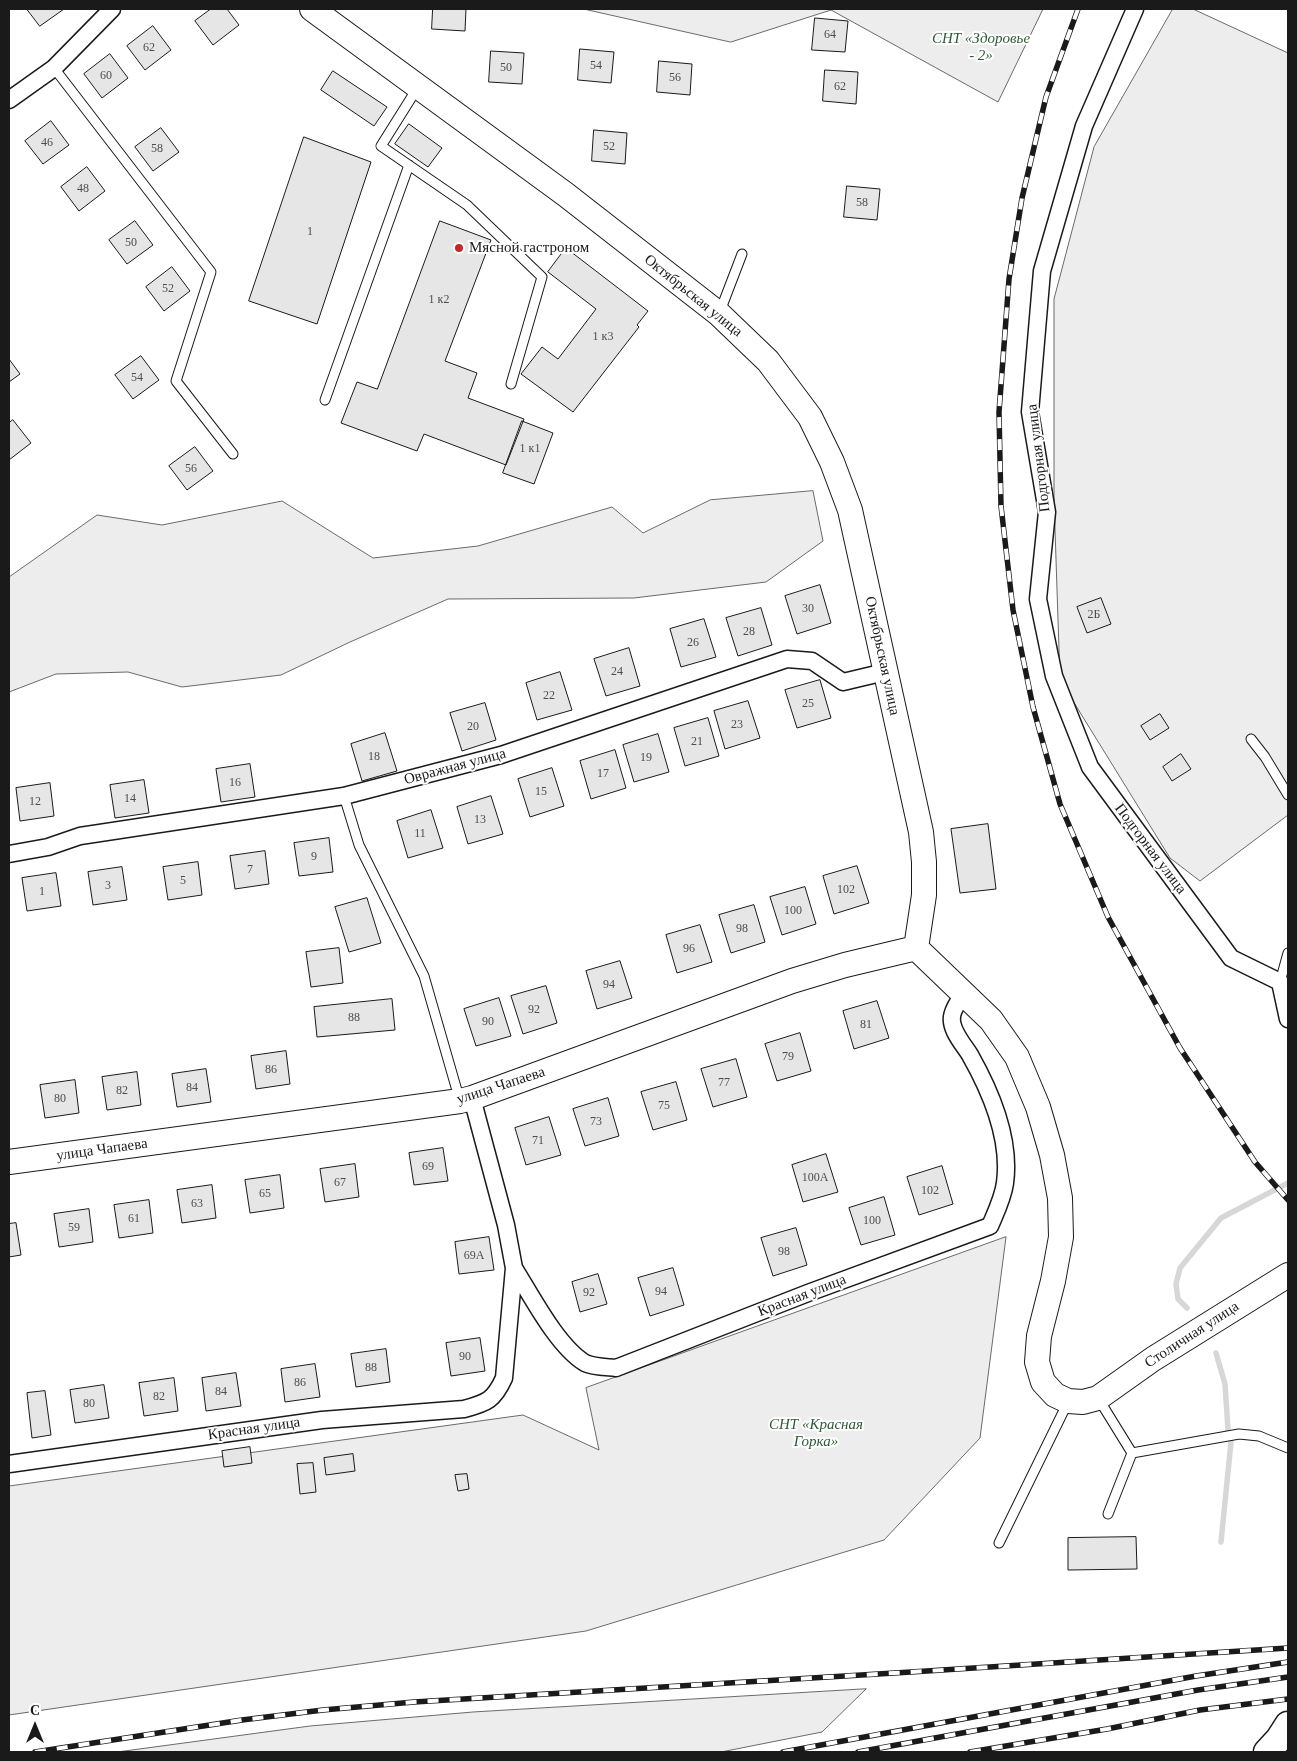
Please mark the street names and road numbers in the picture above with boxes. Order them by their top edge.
street label: Октябрьская улица [640,251,746,341]
street label: Подгорная улица [1023,403,1055,513]
street label: Октябрьская улица [861,595,903,717]
street label: Овражная улица [402,745,508,789]
street label: Подгорная улица [1110,800,1190,898]
street label: улица Чапаева [455,1063,547,1109]
street label: улица Чапаева [55,1135,149,1165]
street label: Красная улица [755,1271,849,1321]
street label: Столичная улица [1141,1298,1243,1372]
street label: Красная улица [207,1414,301,1444]

